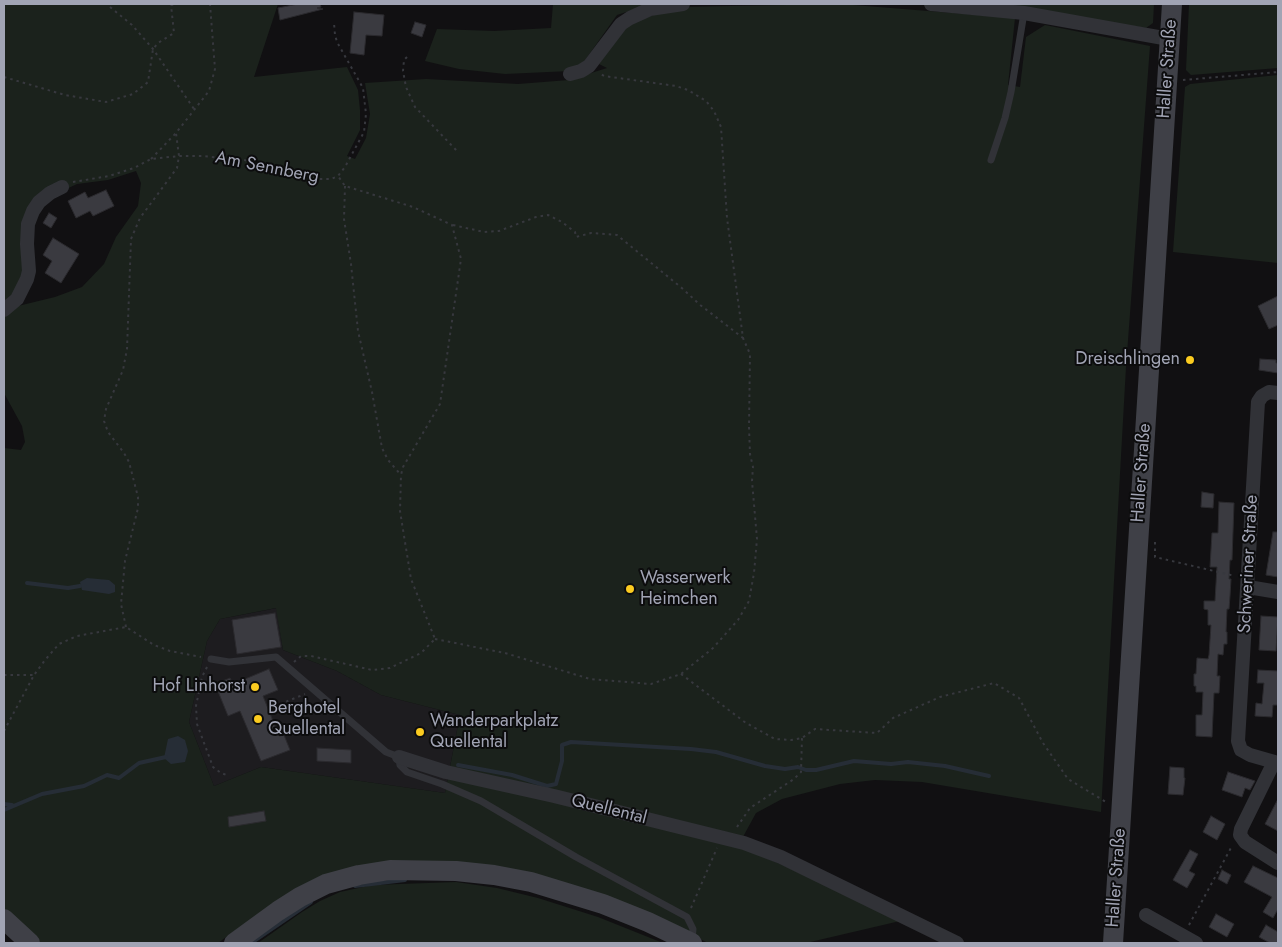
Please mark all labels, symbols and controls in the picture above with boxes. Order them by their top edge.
street label: Haller Straße [1154,19,1182,119]
street label: Am Sennberg [213,147,321,189]
place label: Dreischlingen [1075,349,1180,371]
marker: Dreischlingen [1184,354,1196,366]
street label: Haller Straße [1128,423,1156,523]
street label: Schweriner Straße [1235,494,1263,634]
place label: Wasserwerk Heimchen [640,568,731,610]
marker: Wasserwerk Heimchen [624,583,636,595]
place label: Hof Linhorst [152,676,245,698]
marker: Hof Linhorst [249,681,261,693]
place label: Berghotel Quellental [268,698,345,741]
place label: Wanderparkplatz Quellental [430,711,559,754]
marker: Berghotel Quellental [252,713,264,725]
marker: Wanderparkplatz Quellental [414,726,426,738]
street label: Quellental [569,790,649,830]
street label: Haller Straße [1103,828,1131,928]

